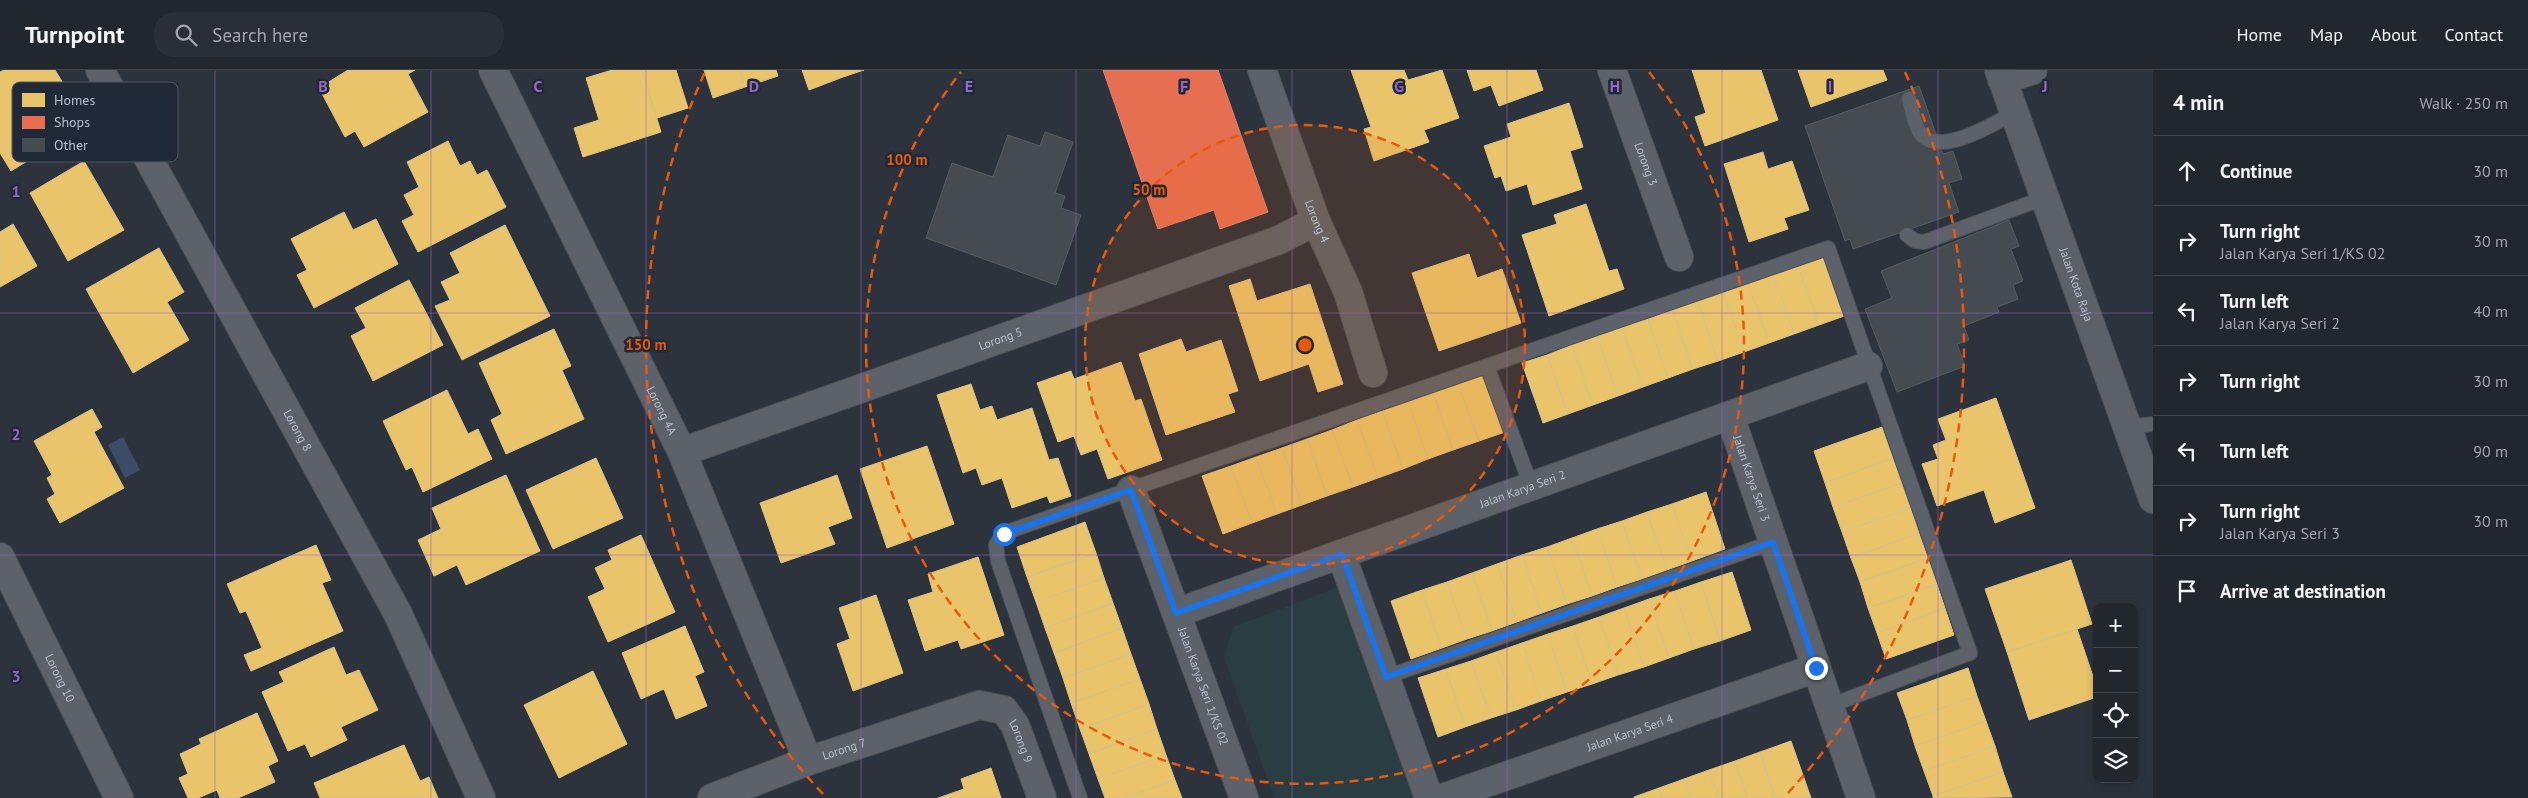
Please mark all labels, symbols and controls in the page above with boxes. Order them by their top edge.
search box [154,12,504,57]
text: Turnpoint [25,19,124,50]
icon: search [172,21,200,49]
text: Search here [212,23,308,47]
text: Home [2236,23,2282,46]
text: Map [2310,23,2343,46]
text: About [2371,23,2417,46]
text: Contact [2445,23,2503,46]
text: B [318,76,328,96]
text: C [534,76,543,96]
text: D [749,76,759,96]
text: E [965,76,973,96]
text: F [1180,76,1188,96]
text: G [1394,76,1404,96]
text: H [1610,76,1620,96]
text: I [1828,76,1832,96]
text: J [2041,76,2048,96]
legend [12,82,178,162]
text: 4 min [2173,89,2224,116]
text: Homes [54,91,95,109]
text: Walk · 250 m [2419,93,2508,113]
text: Shops [54,113,90,131]
text: Other [54,136,88,154]
street label: Lorong 3 [1632,140,1661,188]
text: 100 m [886,150,928,169]
icon: ahead [2173,157,2201,185]
text: Continue [2220,159,2292,183]
text: 30 m [2473,161,2508,181]
text: 50 m [1133,180,1165,199]
text: 1 [11,181,21,201]
street label: Lorong 4 [1302,198,1333,246]
text: Turn right [2220,219,2300,243]
icon: right [2173,227,2201,255]
text: 30 m [2473,231,2508,251]
text: Jalan Karya Seri 1/KS 02 [2220,243,2386,263]
street label: Jalan Kota Raja [2056,245,2097,323]
text: Turn left [2220,289,2289,313]
icon: left [2173,297,2201,325]
text: 40 m [2473,301,2508,321]
text: Jalan Karya Seri 2 [2220,313,2340,333]
street label: Lorong 5 [977,324,1024,353]
text: 150 m [625,335,667,354]
centre of rings [1296,336,1314,354]
icon: right [2173,367,2201,395]
text: Turn right [2220,369,2300,393]
text: 30 m [2473,371,2508,391]
street label: Lorong 4A [644,384,680,437]
street label: Lorong 8 [280,407,315,454]
text: 2 [11,424,21,444]
street label: Jalan Karya Seri 3 [1730,432,1774,523]
icon: left [2173,437,2201,465]
text: Turn left [2220,439,2289,463]
text: 90 m [2473,441,2508,461]
street label: Jalan Karya Seri 2 [1477,467,1567,511]
text: Turn right [2220,499,2300,523]
icon: right [2173,507,2201,535]
text: 30 m [2473,511,2508,531]
route start [993,523,1016,546]
text: Jalan Karya Seri 3 [2220,523,2340,543]
icon: arrive [2173,577,2201,605]
text: Arrive at destination [2220,579,2386,603]
map controls [2093,603,2138,783]
button: + [2093,603,2138,648]
street label: Jalan Karya Seri 1/KS 02 [1175,624,1232,747]
button: − [2093,648,2138,693]
street label: Lorong 10 [42,651,79,705]
route end [1805,657,1828,680]
text: 3 [11,666,21,686]
button: locate [2093,693,2138,738]
street label: Jalan Karya Seri 4 [1584,710,1675,755]
street label: Lorong 9 [1006,716,1036,765]
street label: Lorong 7 [820,734,868,763]
button: layers [2093,738,2138,783]

